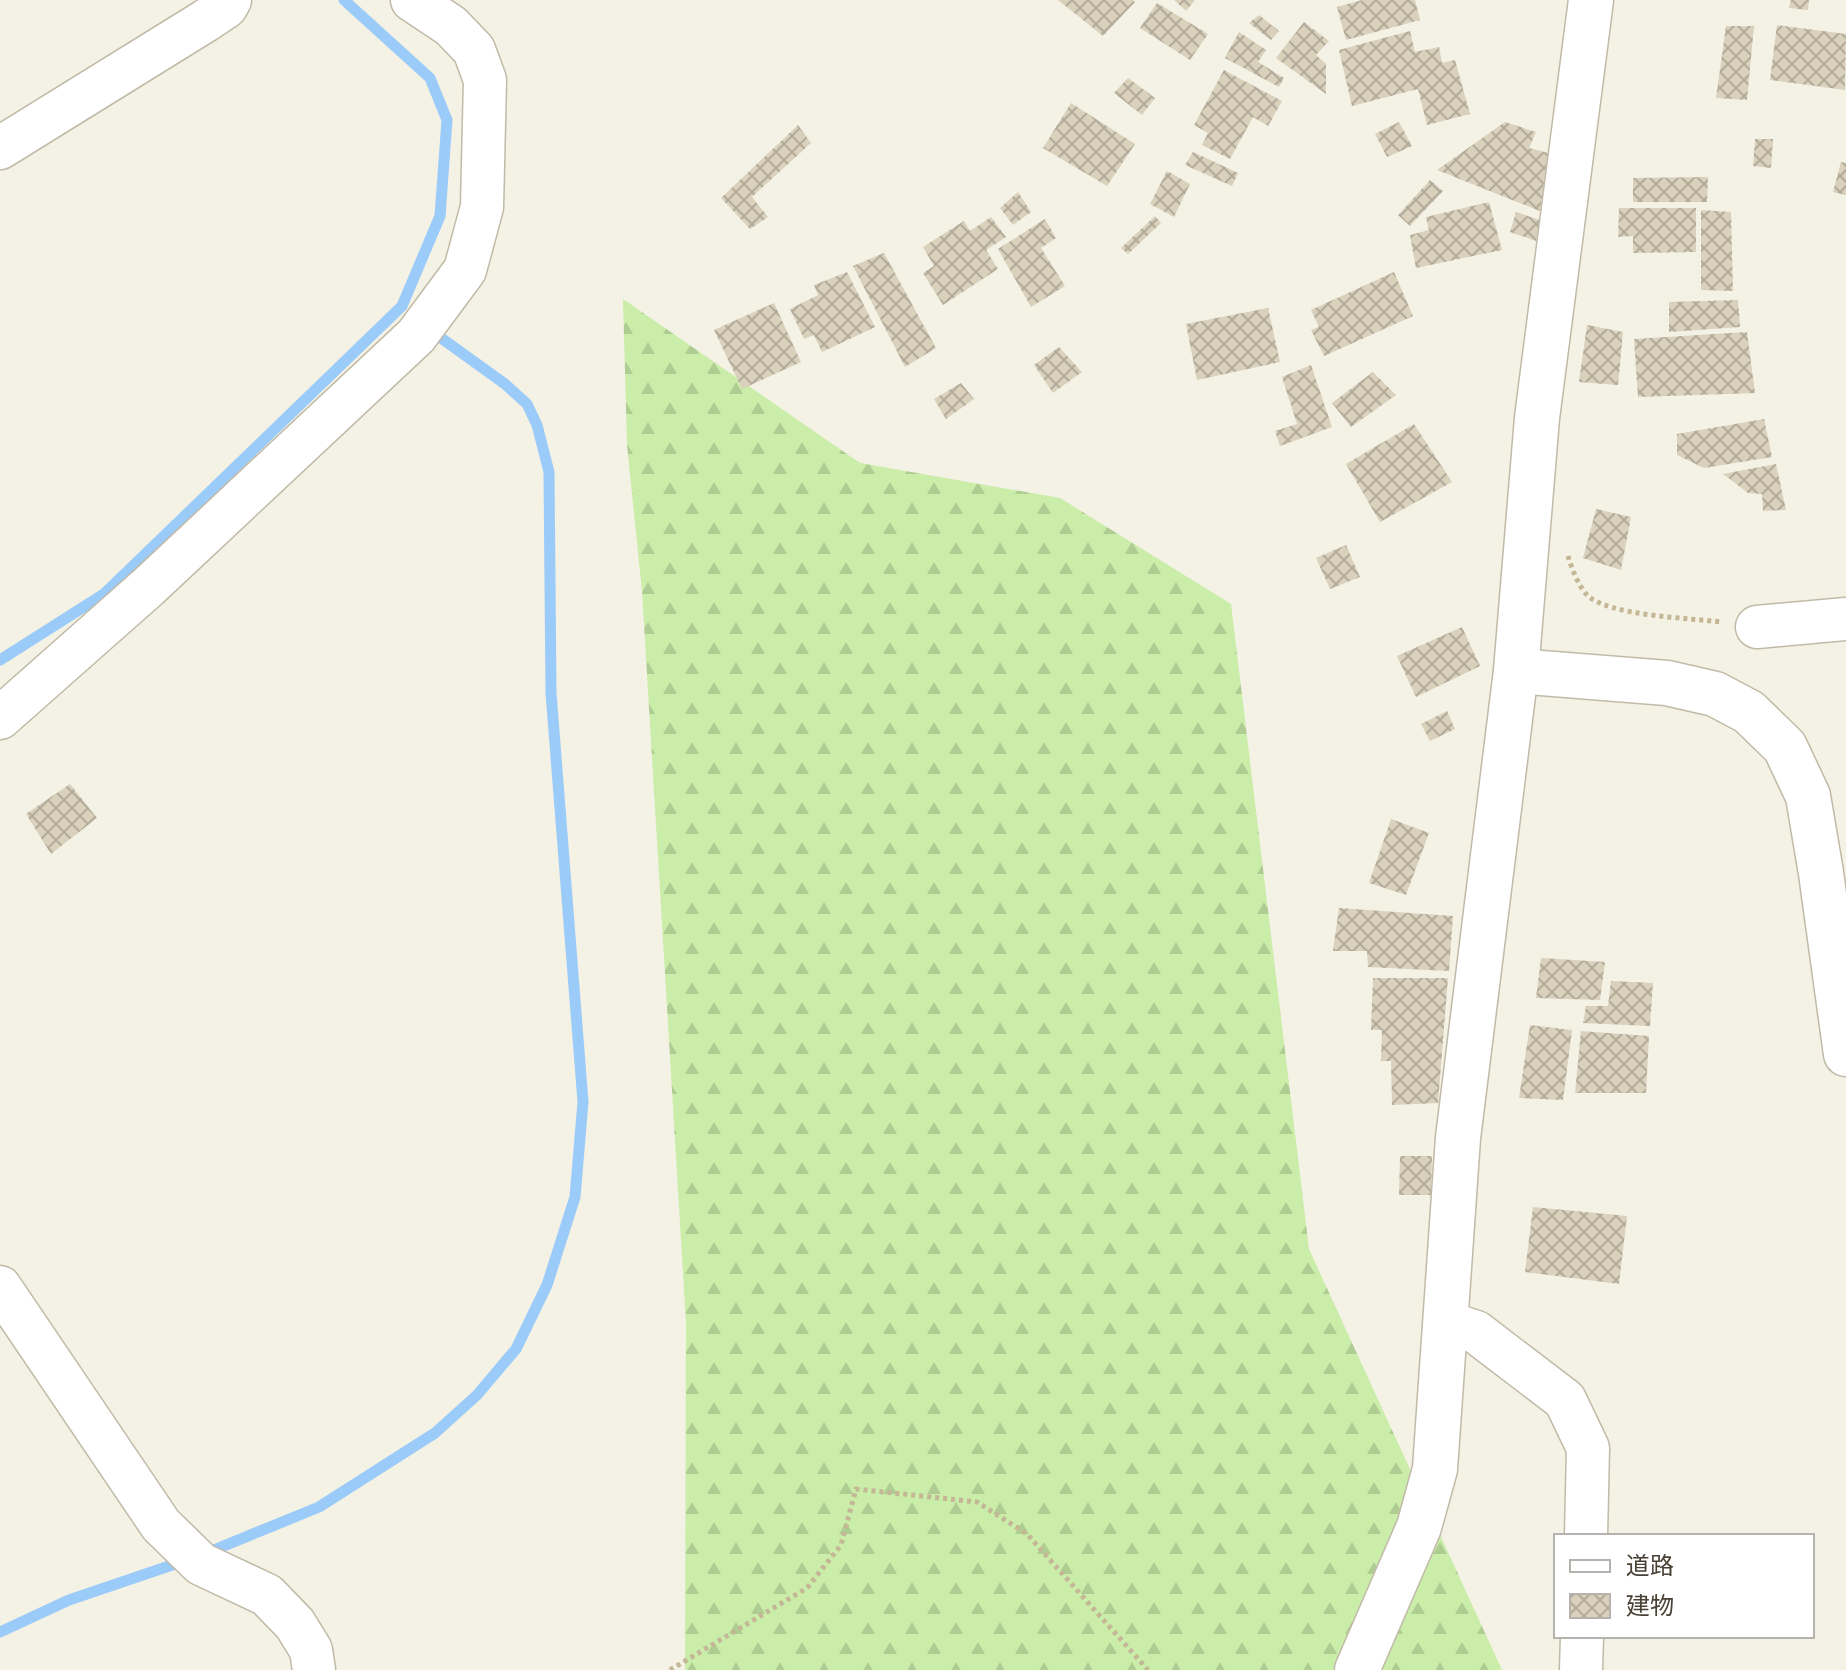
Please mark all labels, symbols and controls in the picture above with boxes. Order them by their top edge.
legend [1554,1534,1814,1638]
text: 道路 [1626,1551,1674,1580]
text: 建物 [1626,1591,1674,1620]

